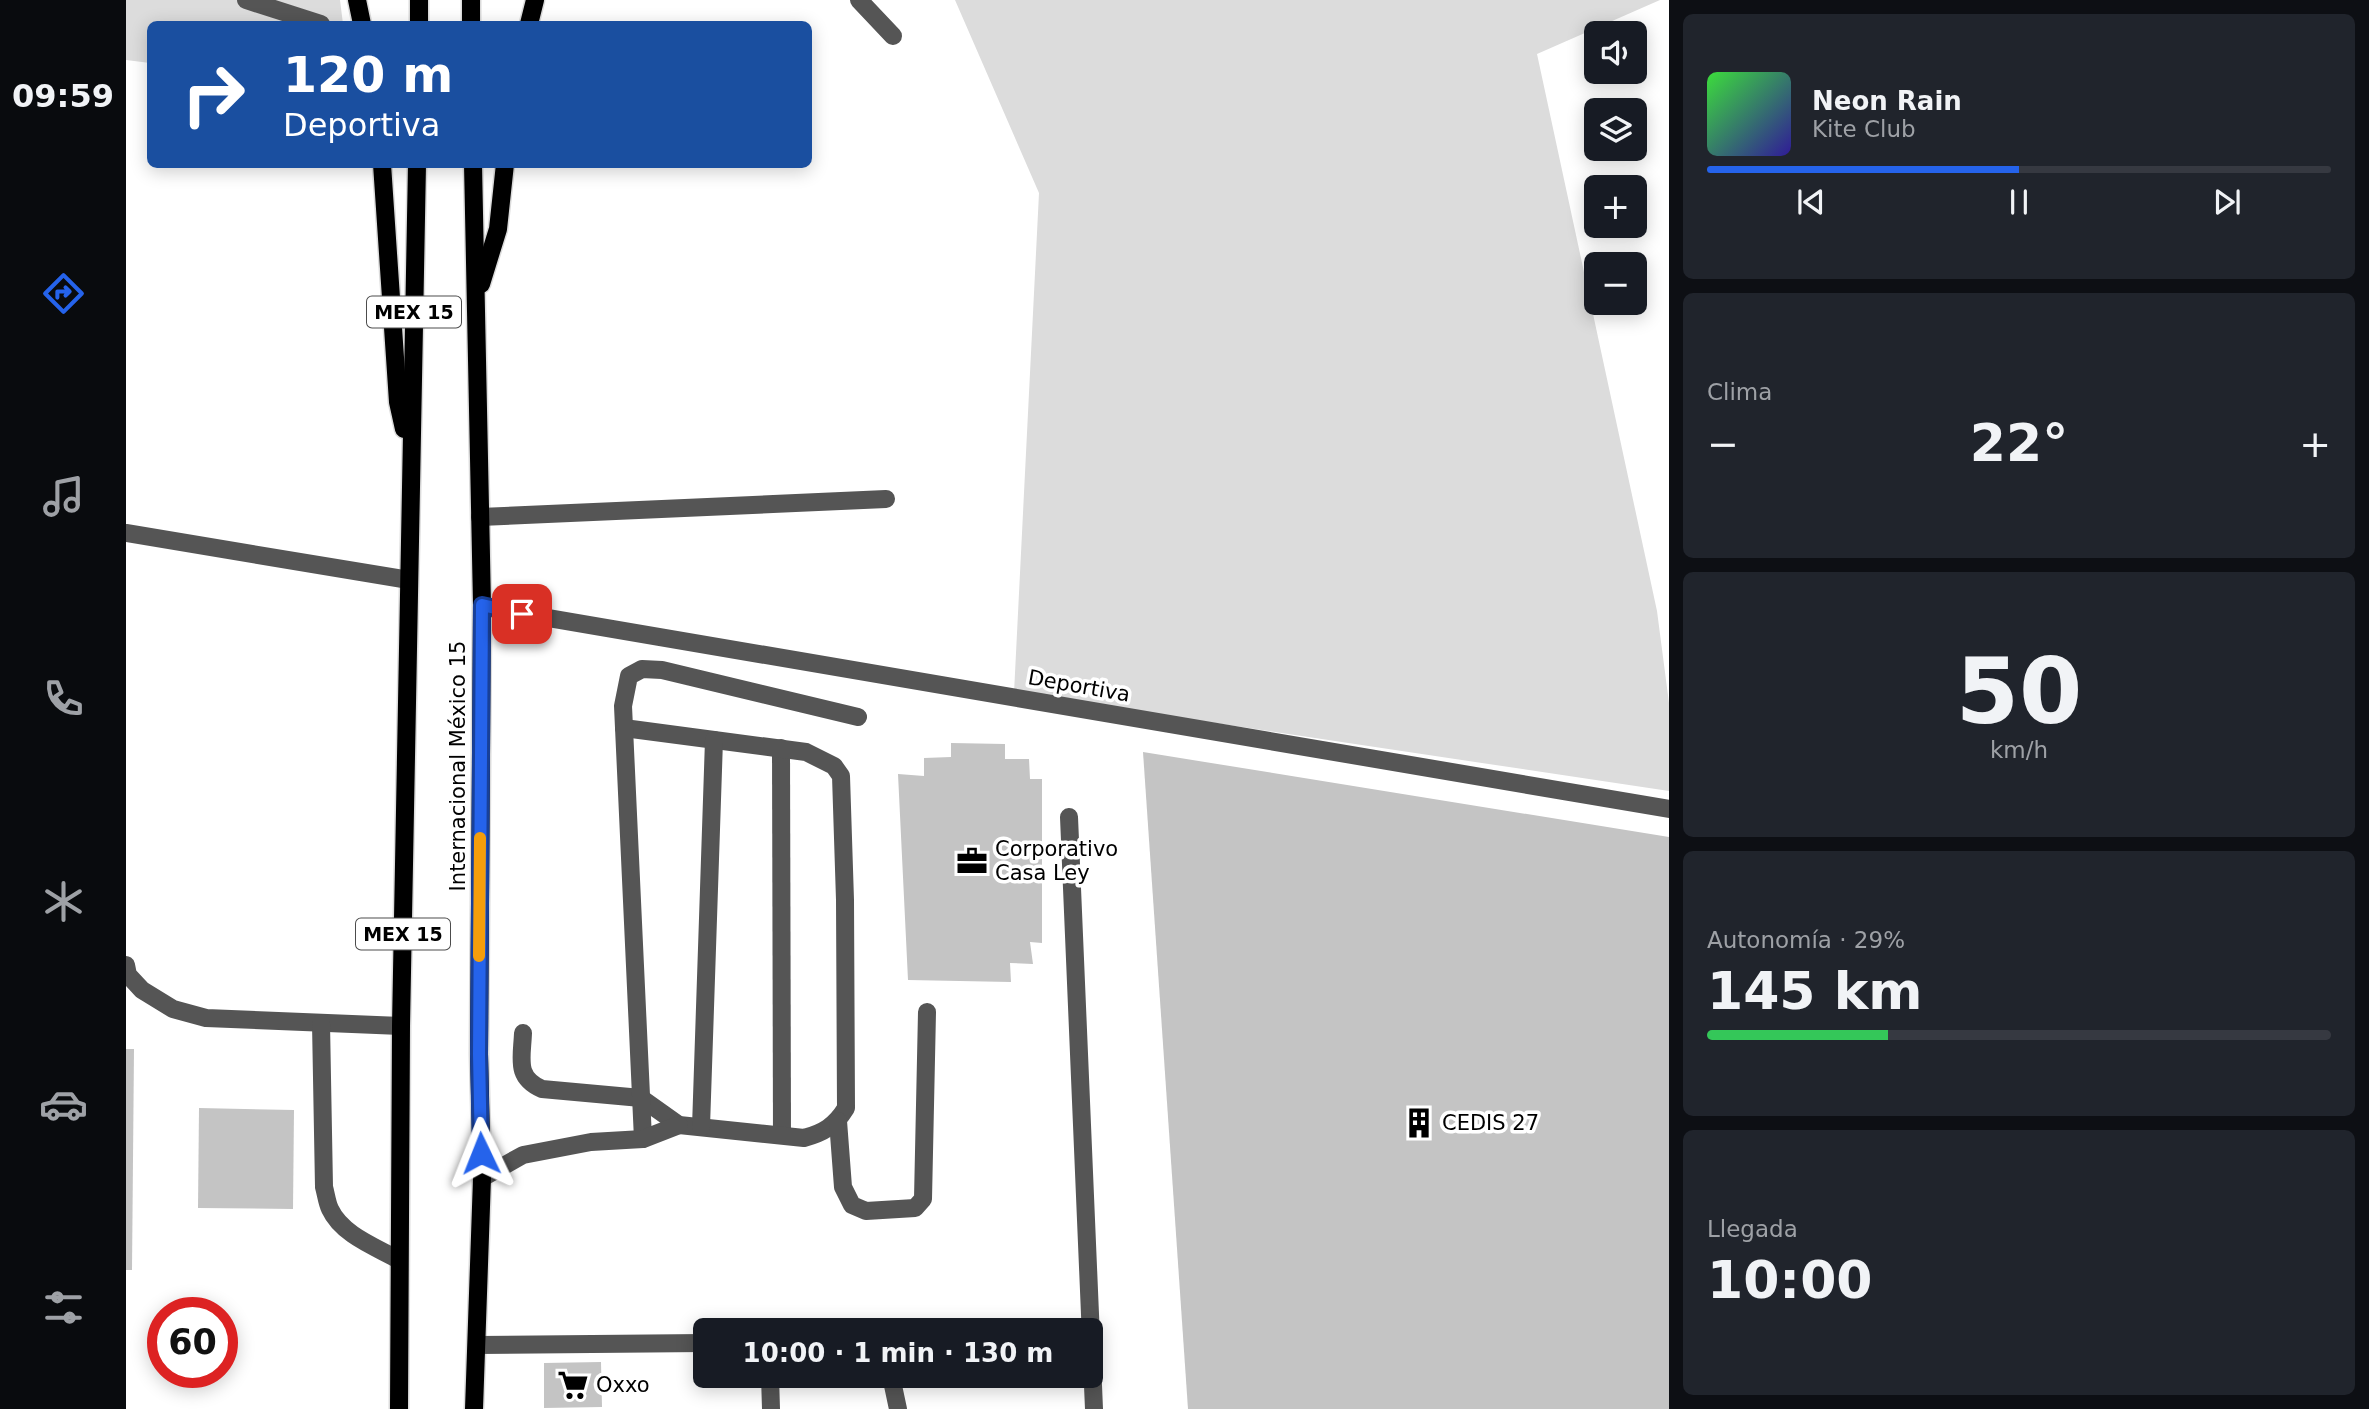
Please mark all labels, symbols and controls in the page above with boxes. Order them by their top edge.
map controls [1584,21,1647,315]
button: sound [1584,21,1647,84]
text: 120 m [283,47,453,104]
icon: right [168,49,259,140]
text: 09:59 [12,77,114,115]
text: Neon Rain [1812,86,1962,116]
button: layers [1584,98,1647,161]
text: Deportiva [283,106,440,144]
text: Kite Club [1812,116,1916,142]
button: + [1584,175,1647,238]
icon: previous [1792,183,1830,221]
icon: pause [2000,183,2038,221]
icon: next [2208,183,2246,221]
button: − [1584,252,1647,315]
icon: directions [39,269,88,318]
road number: MEX 15 [367,296,461,328]
text: Clima [1707,379,1772,405]
text: 22° [1970,413,2068,473]
text: − [1707,422,1739,466]
text: + [2299,422,2331,466]
icon: music [39,472,88,521]
pin [492,584,552,644]
icon: arrive [503,595,541,633]
text: 50 [1956,639,2082,744]
street label: Internacional México 15 [446,641,470,891]
street label: Deportiva [1026,665,1132,707]
icon: phone [39,674,88,723]
text: km/h [1990,737,2048,763]
place label: Corporativo Casa Ley [995,837,1118,885]
office icon: Corporativo Casa Ley [955,844,989,878]
icon: climate [39,877,88,926]
road number: MEX 15 [356,918,450,950]
text: Autonomía · 29% [1707,927,1905,953]
text: 145 km [1707,961,1922,1021]
icon: car [39,1080,88,1129]
building icon: CEDIS 27 [1402,1106,1436,1140]
place label: CEDIS 27 [1442,1111,1539,1135]
position arrow [444,1116,518,1190]
text: Llegada [1707,1216,1798,1242]
text: 10:00 [1707,1250,1873,1310]
icon: filters [39,1283,88,1332]
speed limit sign: 60 [147,1297,238,1388]
text: 10:00 · 1 min · 130 m [743,1338,1053,1368]
supermarket icon: Oxxo [556,1368,590,1402]
place label: Oxxo [596,1373,650,1397]

